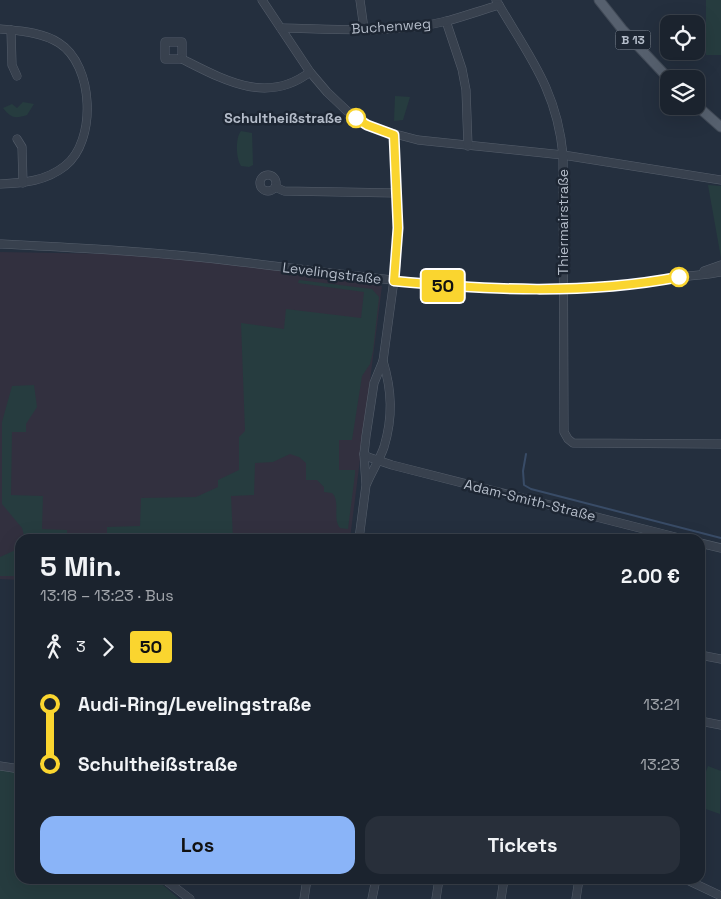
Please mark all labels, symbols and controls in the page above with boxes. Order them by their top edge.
street label: Buchenweg [351,14,431,38]
map controls [660,15,705,115]
button: locate [660,15,705,60]
road number: B 13 [616,30,650,50]
button: layers [660,70,705,115]
marker: Schultheißstraße [346,108,366,128]
place label: Schultheißstraße [224,109,342,127]
street label: Thiermairstraße [554,169,572,275]
street label: Levelingstraße [282,258,382,288]
unlabelled marker [669,267,689,287]
line badge: 50 [420,270,466,302]
text: 50 [432,274,454,297]
street label: Adam-Smith-Straße [462,475,598,525]
text: 5 Min. [40,548,122,584]
text: 2.00 € [621,564,680,589]
text: 13:18 – 13:23 · Bus [40,585,174,606]
icon: walk [40,633,68,661]
icon: forward [94,633,122,661]
text: 50 [140,635,162,658]
text: 3 [76,636,86,657]
text: Audi-Ring/Levelingstraße [78,692,311,717]
text: 13:21 [643,694,680,715]
text: Schultheißstraße [78,752,238,777]
text: 13:23 [640,754,680,775]
button: Los [40,816,355,874]
button: Tickets [365,816,680,874]

